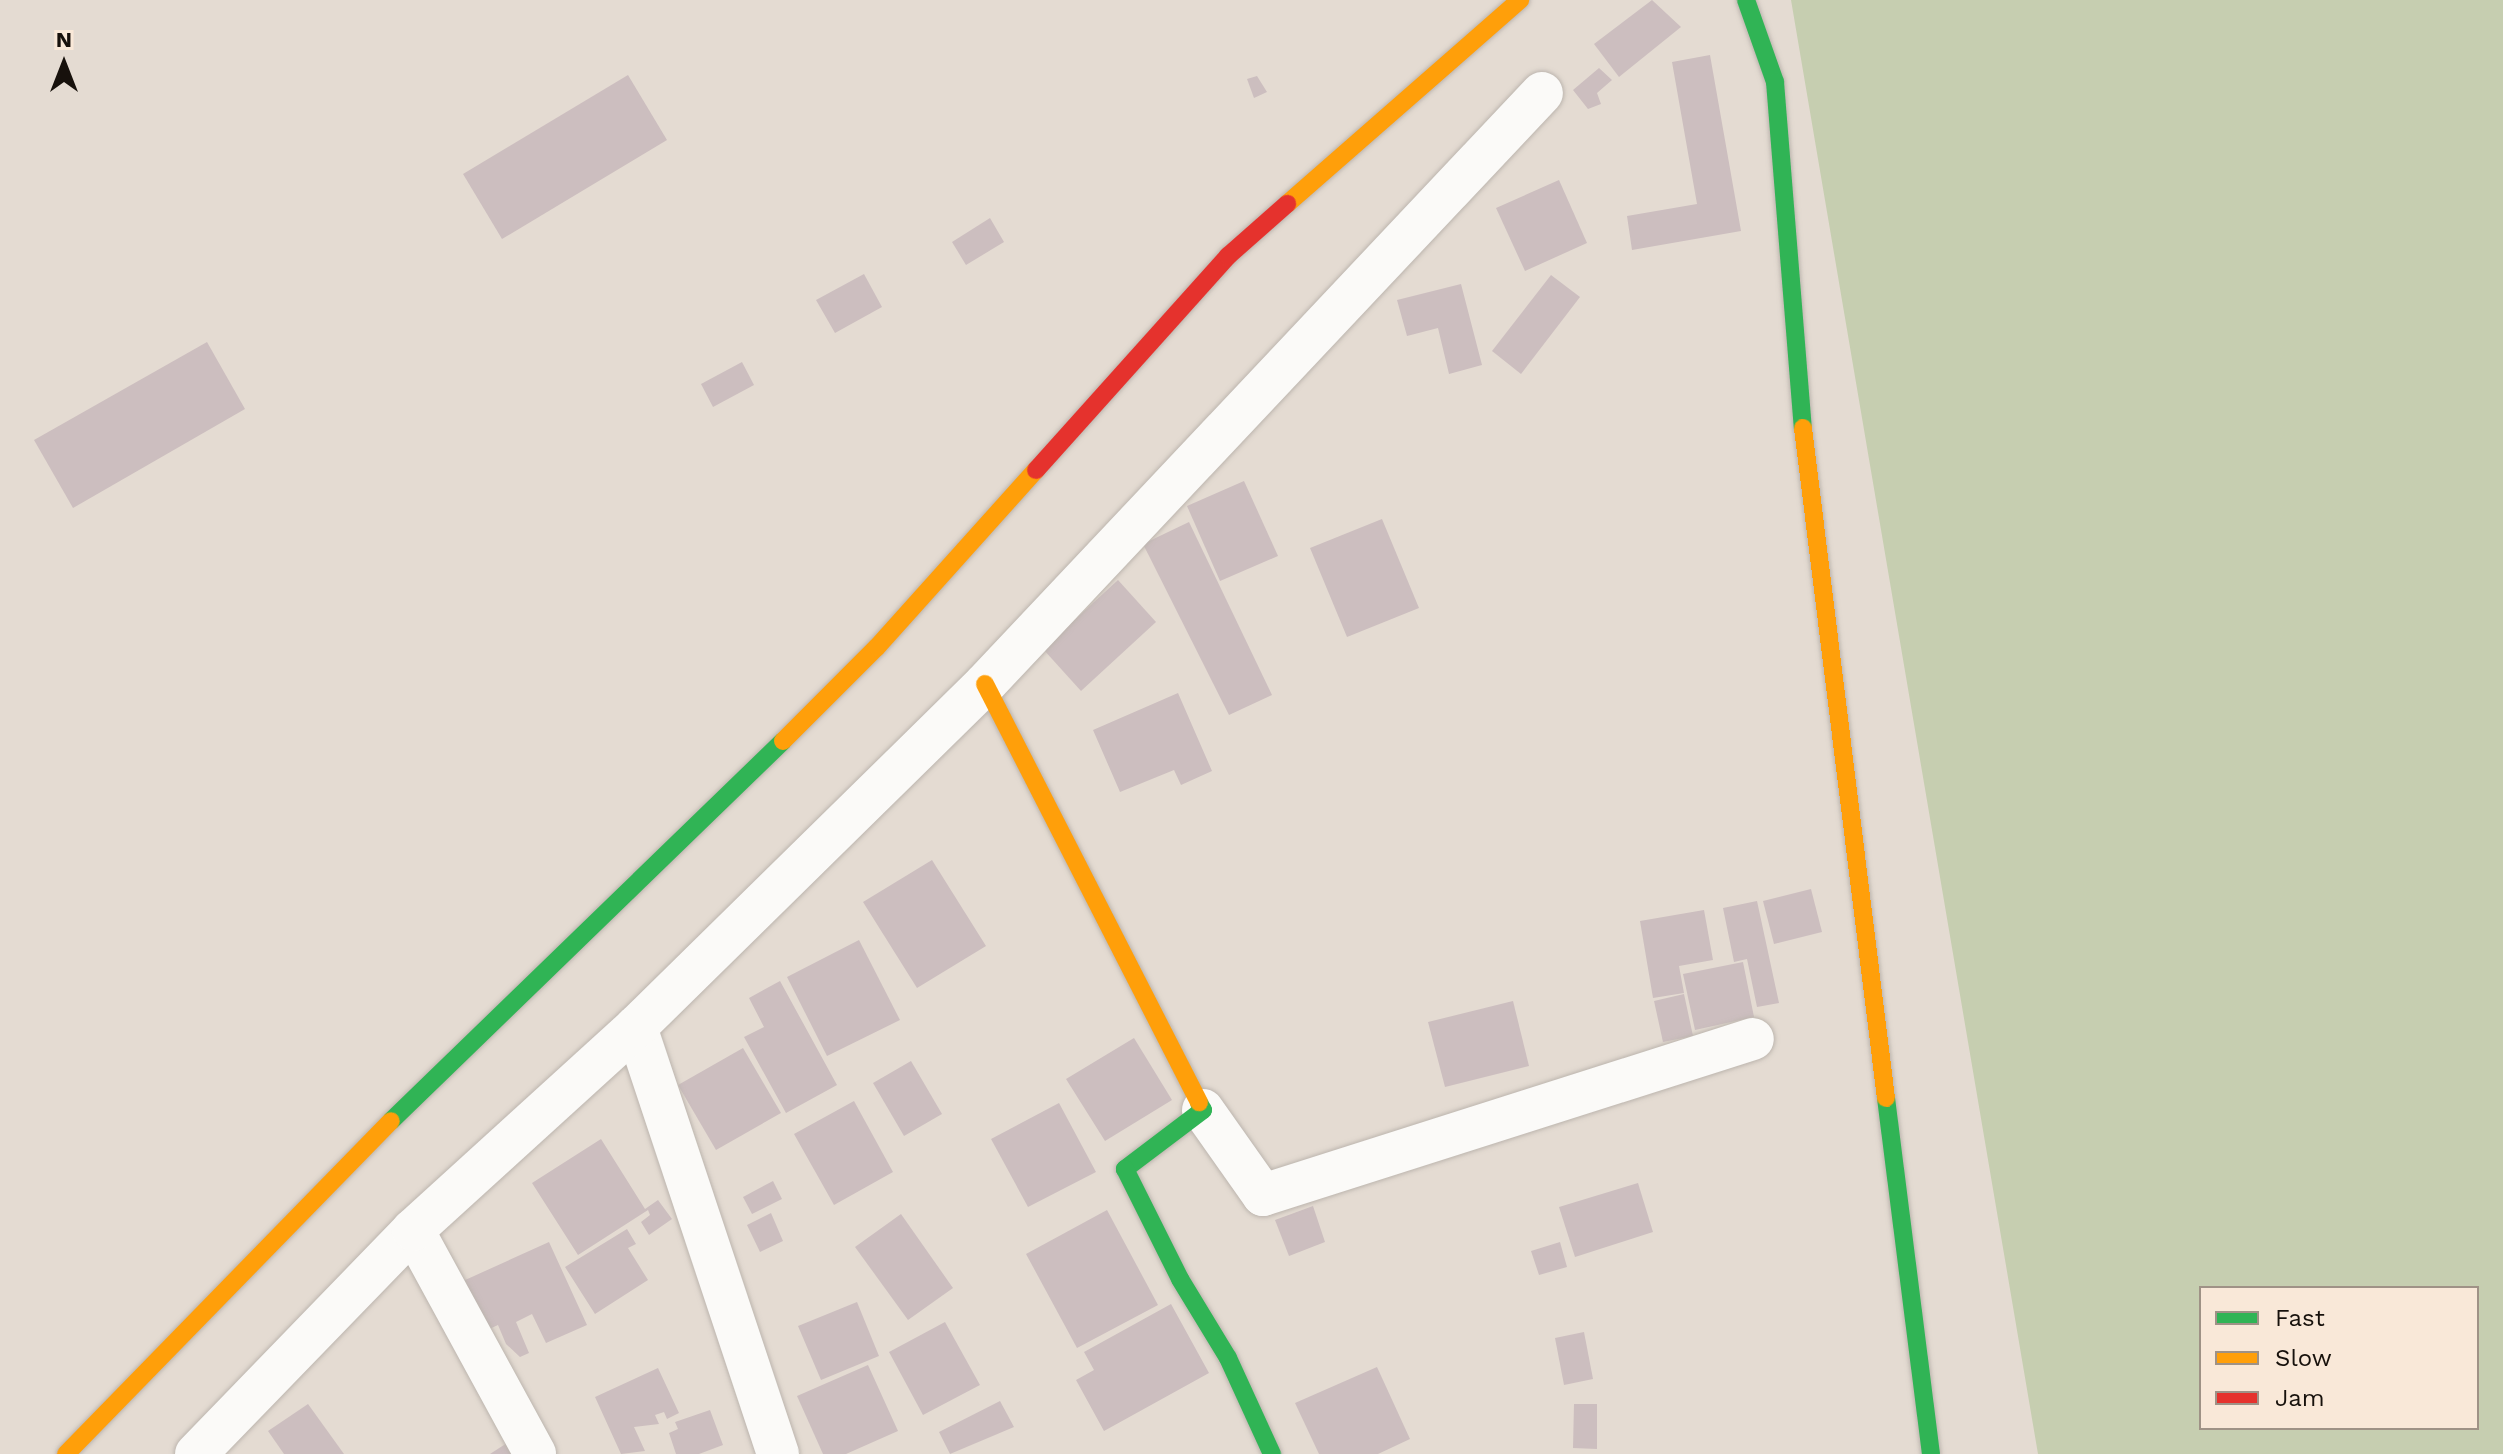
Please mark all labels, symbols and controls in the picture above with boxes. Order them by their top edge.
north arrow [24,24,104,104]
text: N [56,27,72,52]
legend [2199,1286,2479,1430]
text: Fast [2275,1304,2325,1332]
text: Slow [2275,1344,2332,1372]
text: Jam [2275,1384,2325,1412]

